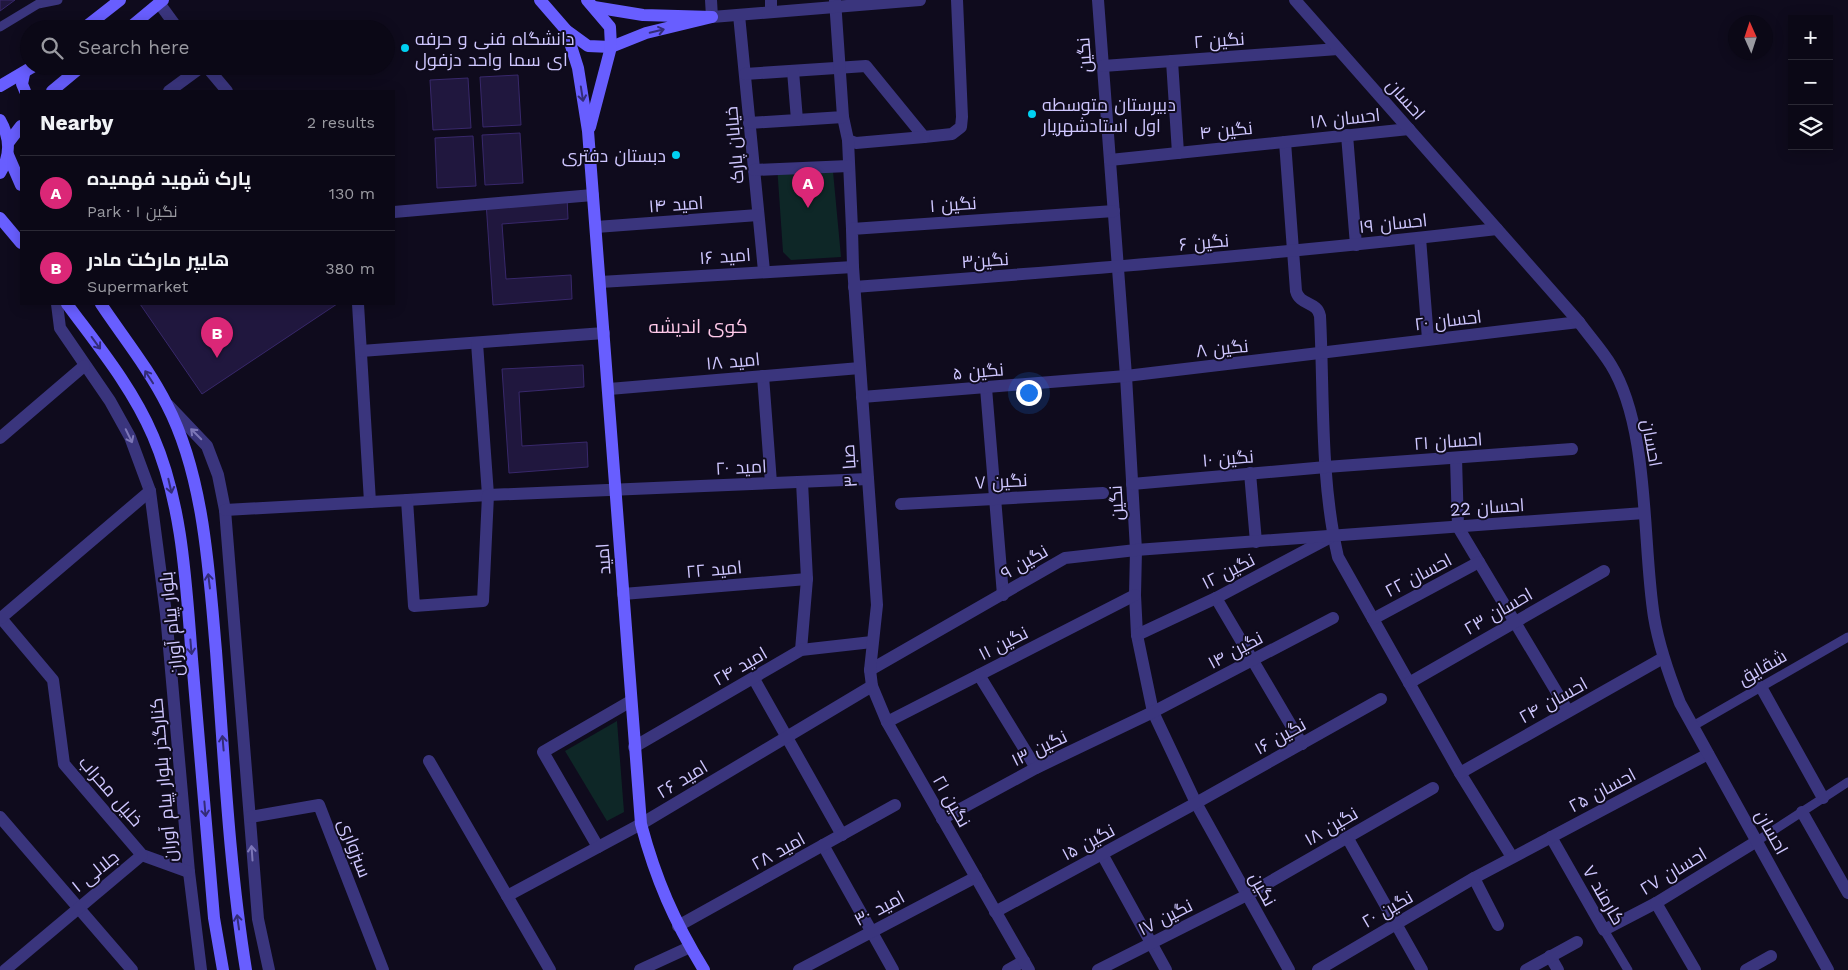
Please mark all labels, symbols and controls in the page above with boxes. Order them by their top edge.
north arrow [1728,15,1773,60]
map controls [1788,15,1833,150]
button: + [1788,15,1833,60]
search box [20,20,395,75]
one-way arrow [648,26,664,35]
place label: دانشگاه فنی و حرفه ای سما واحد دزفول [415,28,574,71]
street label: نگین ۲ [1193,28,1245,53]
icon: search [38,34,66,62]
text: Search here [78,36,189,59]
street label: نگین [1072,37,1097,73]
marker: دانشگاه فنی و حرفه ای سما واحد دزفول [399,42,411,54]
button: − [1788,60,1833,105]
street label: احسان [1382,74,1430,124]
one-way arrow [578,85,588,101]
place label: دبیرستان متوسطه اول استادشهریار [1041,94,1176,137]
street label: احسان ۱۸ [1309,104,1381,133]
street label: خیابان پارک [720,105,750,185]
button: layers [1788,105,1833,150]
marker: دبیرستان متوسطه اول استادشهریار [1026,108,1038,120]
text: Nearby [40,110,113,135]
text: 2 results [307,113,375,132]
street label: نگین ۴ [1198,117,1254,144]
place label: دبستان دفتری [562,145,666,167]
marker: دبستان دفتری [670,149,682,161]
text: پارک شهید فهمیده [87,167,251,190]
pin: A [792,167,824,208]
text: A [51,184,61,203]
text: 130 m [329,184,375,203]
street label: امید ۱۴ [648,192,704,216]
street label: نگین ۱ [929,192,977,217]
text: Park · نگین ۱ [87,202,178,221]
street label: احسان ۱۹ [1358,209,1428,238]
street label: نگین ۶ [1178,229,1230,256]
street label: امید ۱۶ [699,244,751,268]
text: هایپر مارکت مادر [87,248,229,271]
street label: نگین۳ [961,248,1010,273]
text: B [51,259,61,278]
text: 380 m [325,259,375,278]
text: Supermarket [87,277,188,296]
street label: احسان ۲۰ [1413,305,1483,336]
district label: کوی اندیشه [648,315,748,338]
pin: B [201,317,233,358]
street label: نگین ۸ [1195,335,1249,362]
one-way arrow [91,336,101,350]
street label: امید ۱۸ [705,348,761,374]
street label: نگین ۵ [951,358,1005,385]
one-way arrow [144,370,154,384]
your location [1016,380,1042,406]
street label: احسان [1637,418,1666,468]
one-way arrow [125,428,134,443]
one-way arrow [190,428,202,440]
street label: احسان ۲۱ [1413,428,1483,455]
street label: صبا ۳ [837,443,861,489]
street label: نگین ۱۰ [1201,445,1255,472]
street label: امید ۲۰ [715,455,767,479]
street label: نگین ۷ [974,469,1028,494]
one-way arrow [166,477,175,493]
street label: نگین [1105,485,1128,521]
street label: احسان 22 [1449,494,1525,521]
street label: نگین ۹ [997,540,1052,585]
street label: امید [591,543,615,575]
street label: نگین ۱۲ [1198,549,1258,594]
street label: احسان ۲۲ [1381,549,1456,602]
street label: امید ۲۲ [685,556,743,582]
street label: بلوار پیام آوران [155,570,189,678]
one-way arrow [204,573,214,589]
street label: احسان ۲۳ [1460,583,1536,640]
street label: نگین ۱۱ [975,622,1032,665]
street label: نگین ۱۴ [1204,627,1266,674]
one-way arrow [186,639,196,655]
street label: امید ۲۴ [709,642,771,690]
street label: شقایق [1734,645,1791,691]
street label: احسان ۲۴ [1515,673,1591,728]
street label: کنارگذر بلوار پیام آوران [145,697,183,863]
street label: نگین ۱۶ [1251,713,1310,760]
street label: نگین ۱۳ [1008,726,1071,771]
one-way arrow [219,735,228,751]
street label: خلیل محراب [74,752,147,831]
street label: امید ۲۶ [653,756,711,802]
street label: احسان ۲۵ [1565,764,1640,817]
street label: نگین ۲۱ [928,771,975,831]
one-way arrow [200,800,210,816]
street label: نگین ۱۸ [1300,802,1362,851]
street label: احسان [1750,806,1793,858]
street label: سبزواری [333,816,376,881]
street label: نگین ۱۵ [1058,819,1119,866]
street label: امید ۲۸ [747,828,809,874]
street label: احسان ۲۷ [1636,843,1711,900]
one-way arrow [247,845,257,861]
street label: جلالی ۱ [67,846,123,897]
street label: کارمند ۷ [1578,862,1629,929]
street label: نگین [1244,868,1281,910]
street label: امید ۳۰ [850,886,908,930]
street label: نگین ۲۰ [1358,886,1417,933]
street label: نگین ۱۷ [1134,894,1196,940]
one-way arrow [233,914,243,930]

